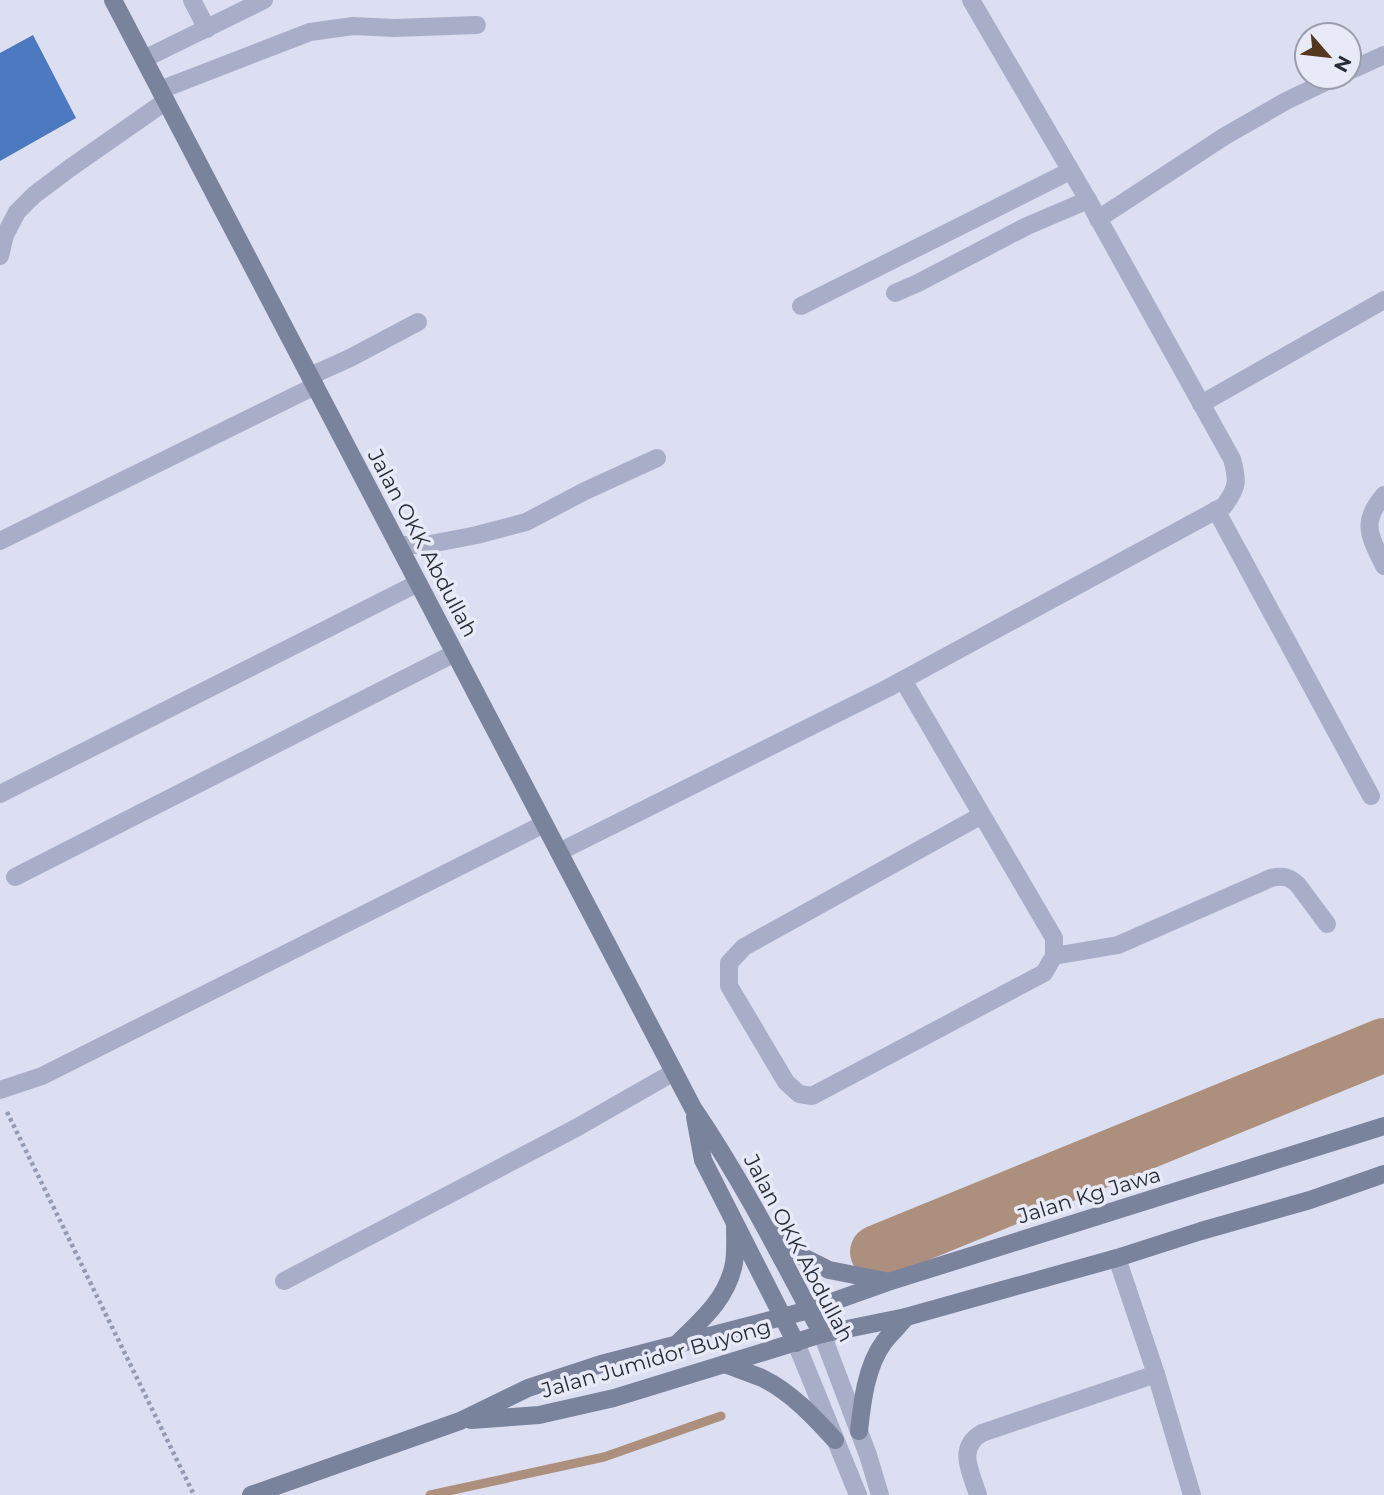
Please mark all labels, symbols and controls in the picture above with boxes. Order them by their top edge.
north arrow [1293,21,1363,91]
text: N [1329,52,1356,76]
street label: Jalan OKK Abdullah [362,444,483,641]
street label: Jalan OKK Abdullah [738,1149,859,1346]
street label: Jalan Kg Jawa [1014,1161,1163,1229]
street label: Jalan Jumidor Buyong [538,1313,773,1403]

